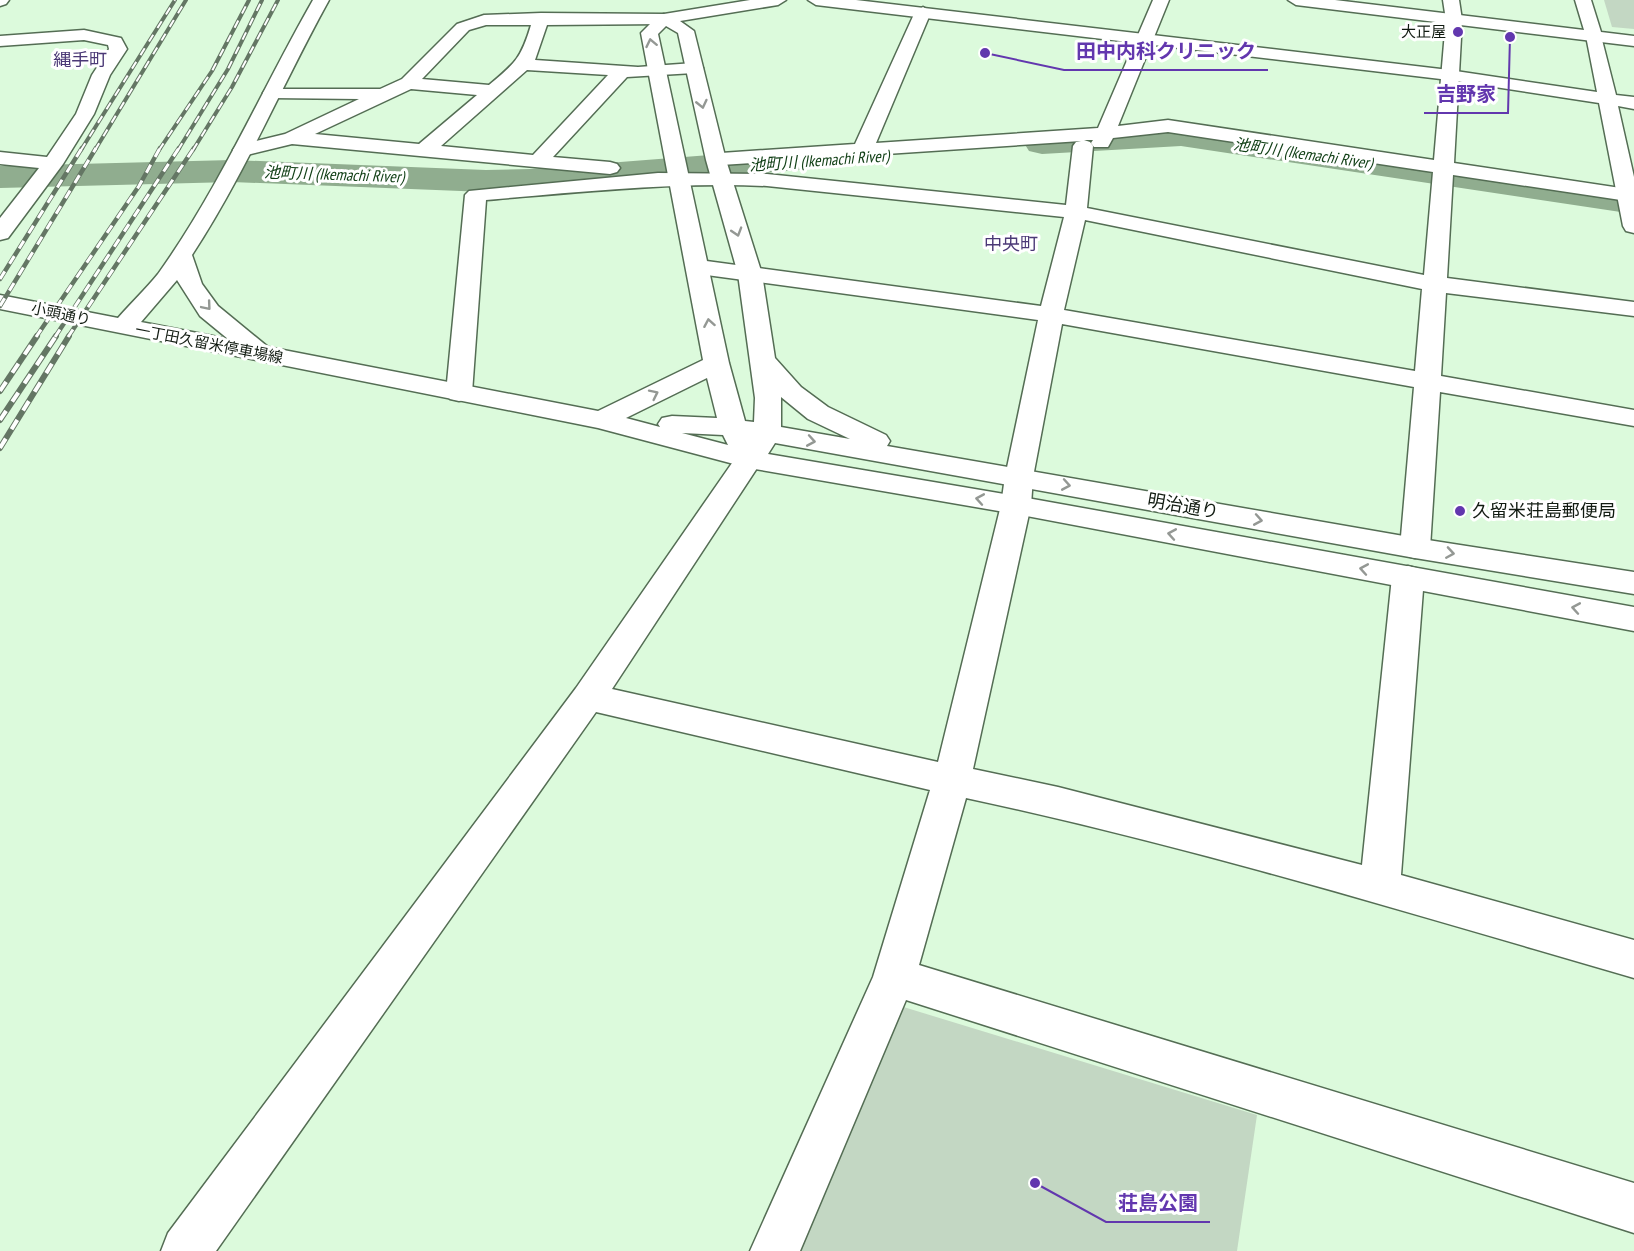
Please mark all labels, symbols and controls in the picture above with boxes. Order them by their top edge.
place label: 大正屋 [1401,22,1446,41]
marker: 大正屋 [1451,25,1465,39]
callout: 田中内科クリニック [1064,32,1268,70]
text: 田中内科クリニック [1076,38,1256,64]
one-way arrow [645,39,658,49]
district label: 縄手町 [53,48,107,71]
callout: 吉野家 [1424,75,1508,113]
text: 吉野家 [1436,81,1496,107]
one-way arrow [695,99,708,109]
water label: 池町川 (Ikemachi River) [1232,133,1376,173]
water label: 池町川 (Ikemachi River) [748,145,892,175]
water label: 池町川 (Ikemachi River) [264,162,407,187]
one-way arrow [730,227,742,237]
district label: 中央町 [984,232,1038,255]
street label: 小頭通り [30,298,92,329]
one-way arrow [199,300,210,311]
one-way arrow [703,319,716,329]
street label: 一丁田久留米停車場線 [134,320,285,367]
one-way arrow [647,390,658,402]
one-way arrow [806,434,816,447]
one-way arrow [1061,479,1070,491]
street label: 明治通り [1146,488,1221,523]
one-way arrow [976,493,986,506]
place label: 久留米荘島郵便局 [1472,499,1616,522]
marker: 久留米荘島郵便局 [1453,504,1467,518]
one-way arrow [1253,513,1262,525]
one-way arrow [1168,528,1178,541]
one-way arrow [1445,547,1454,559]
one-way arrow [1359,563,1369,576]
one-way arrow [1572,603,1581,615]
callout: 荘島公園 [1106,1184,1210,1222]
text: 荘島公園 [1118,1190,1198,1216]

